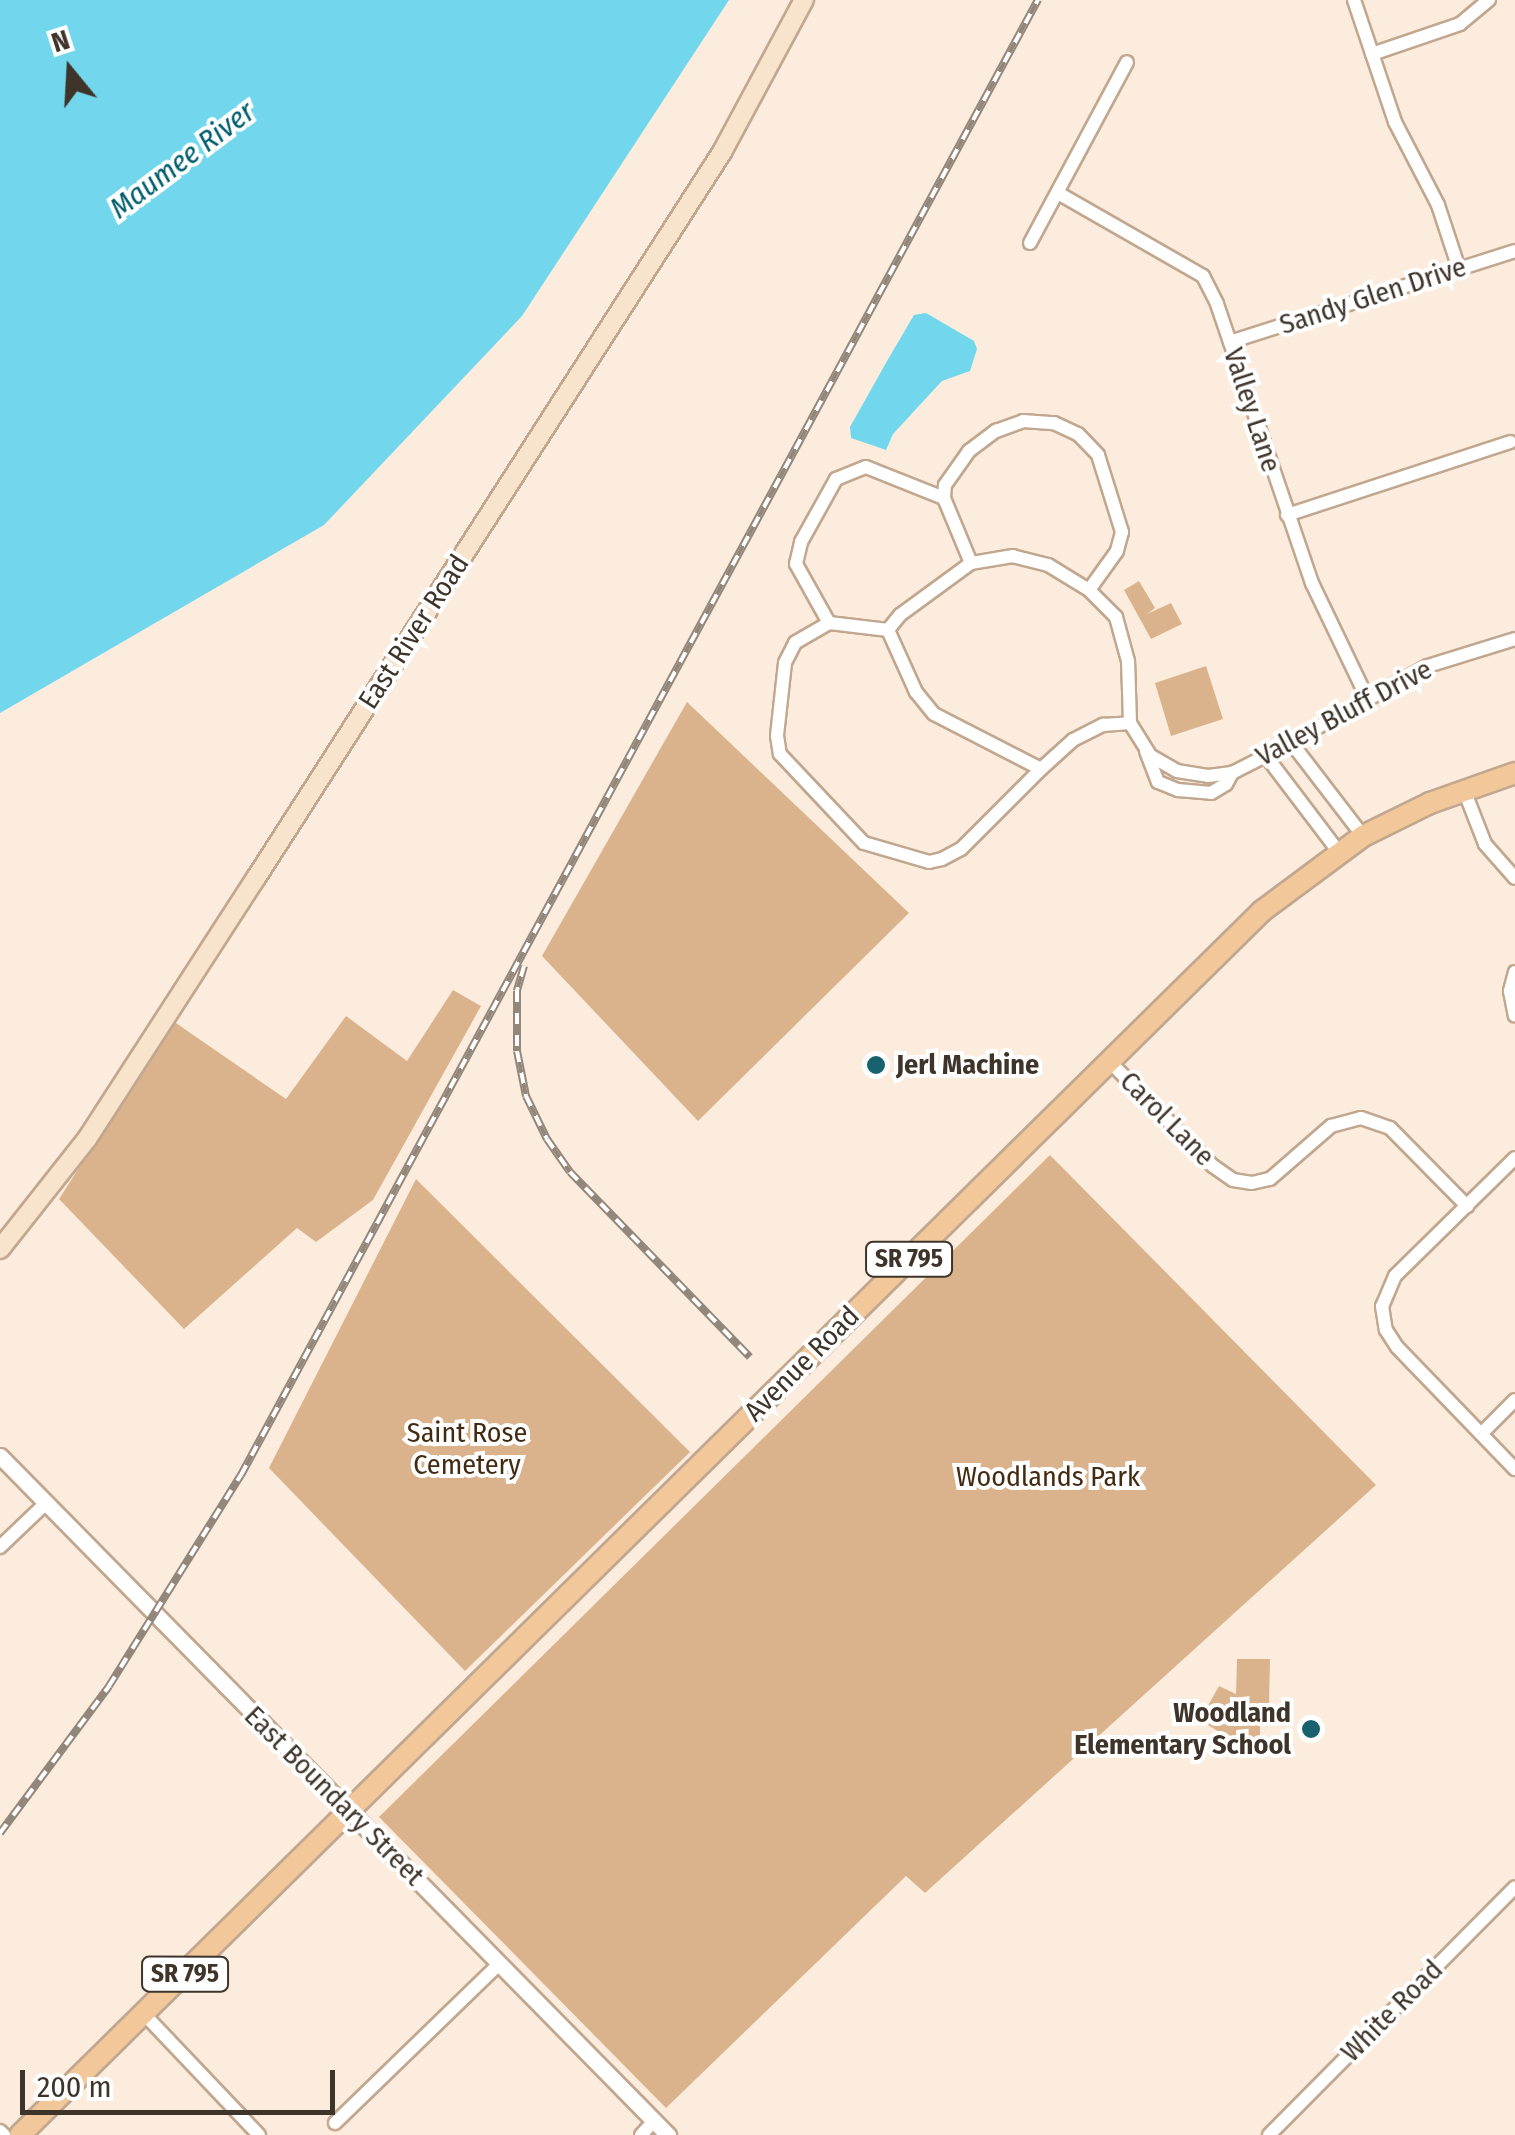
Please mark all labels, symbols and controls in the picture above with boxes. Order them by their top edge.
north arrow [20,20,120,120]
text: N [47,23,74,59]
water label: Maumee River [102,94,262,226]
street label: Sandy Glen Drive [1275,250,1471,342]
street label: Valley Lane [1216,344,1288,476]
street label: East River Road [352,549,476,715]
street label: Valley Bluff Drive [1250,653,1438,773]
place label: Jerl Machine [896,1048,1039,1082]
marker: Jerl Machine [865,1054,887,1076]
street label: Carol Lane [1113,1065,1221,1173]
road number: SR 795 [864,1239,954,1279]
street label: Avenue Road [738,1300,866,1428]
park label: Saint Rose Cemetery [407,1416,527,1482]
park label: Woodlands Park [956,1460,1140,1494]
place label: Woodland Elementary School [1074,1696,1291,1762]
street label: East Boundary Street [237,1699,431,1893]
marker: Woodland Elementary School [1300,1718,1322,1740]
street label: White Road [1334,1953,1450,2069]
road number: SR 795 [140,1954,230,1994]
scale bar [25,2050,340,2112]
text: 200 m [37,2069,112,2105]

